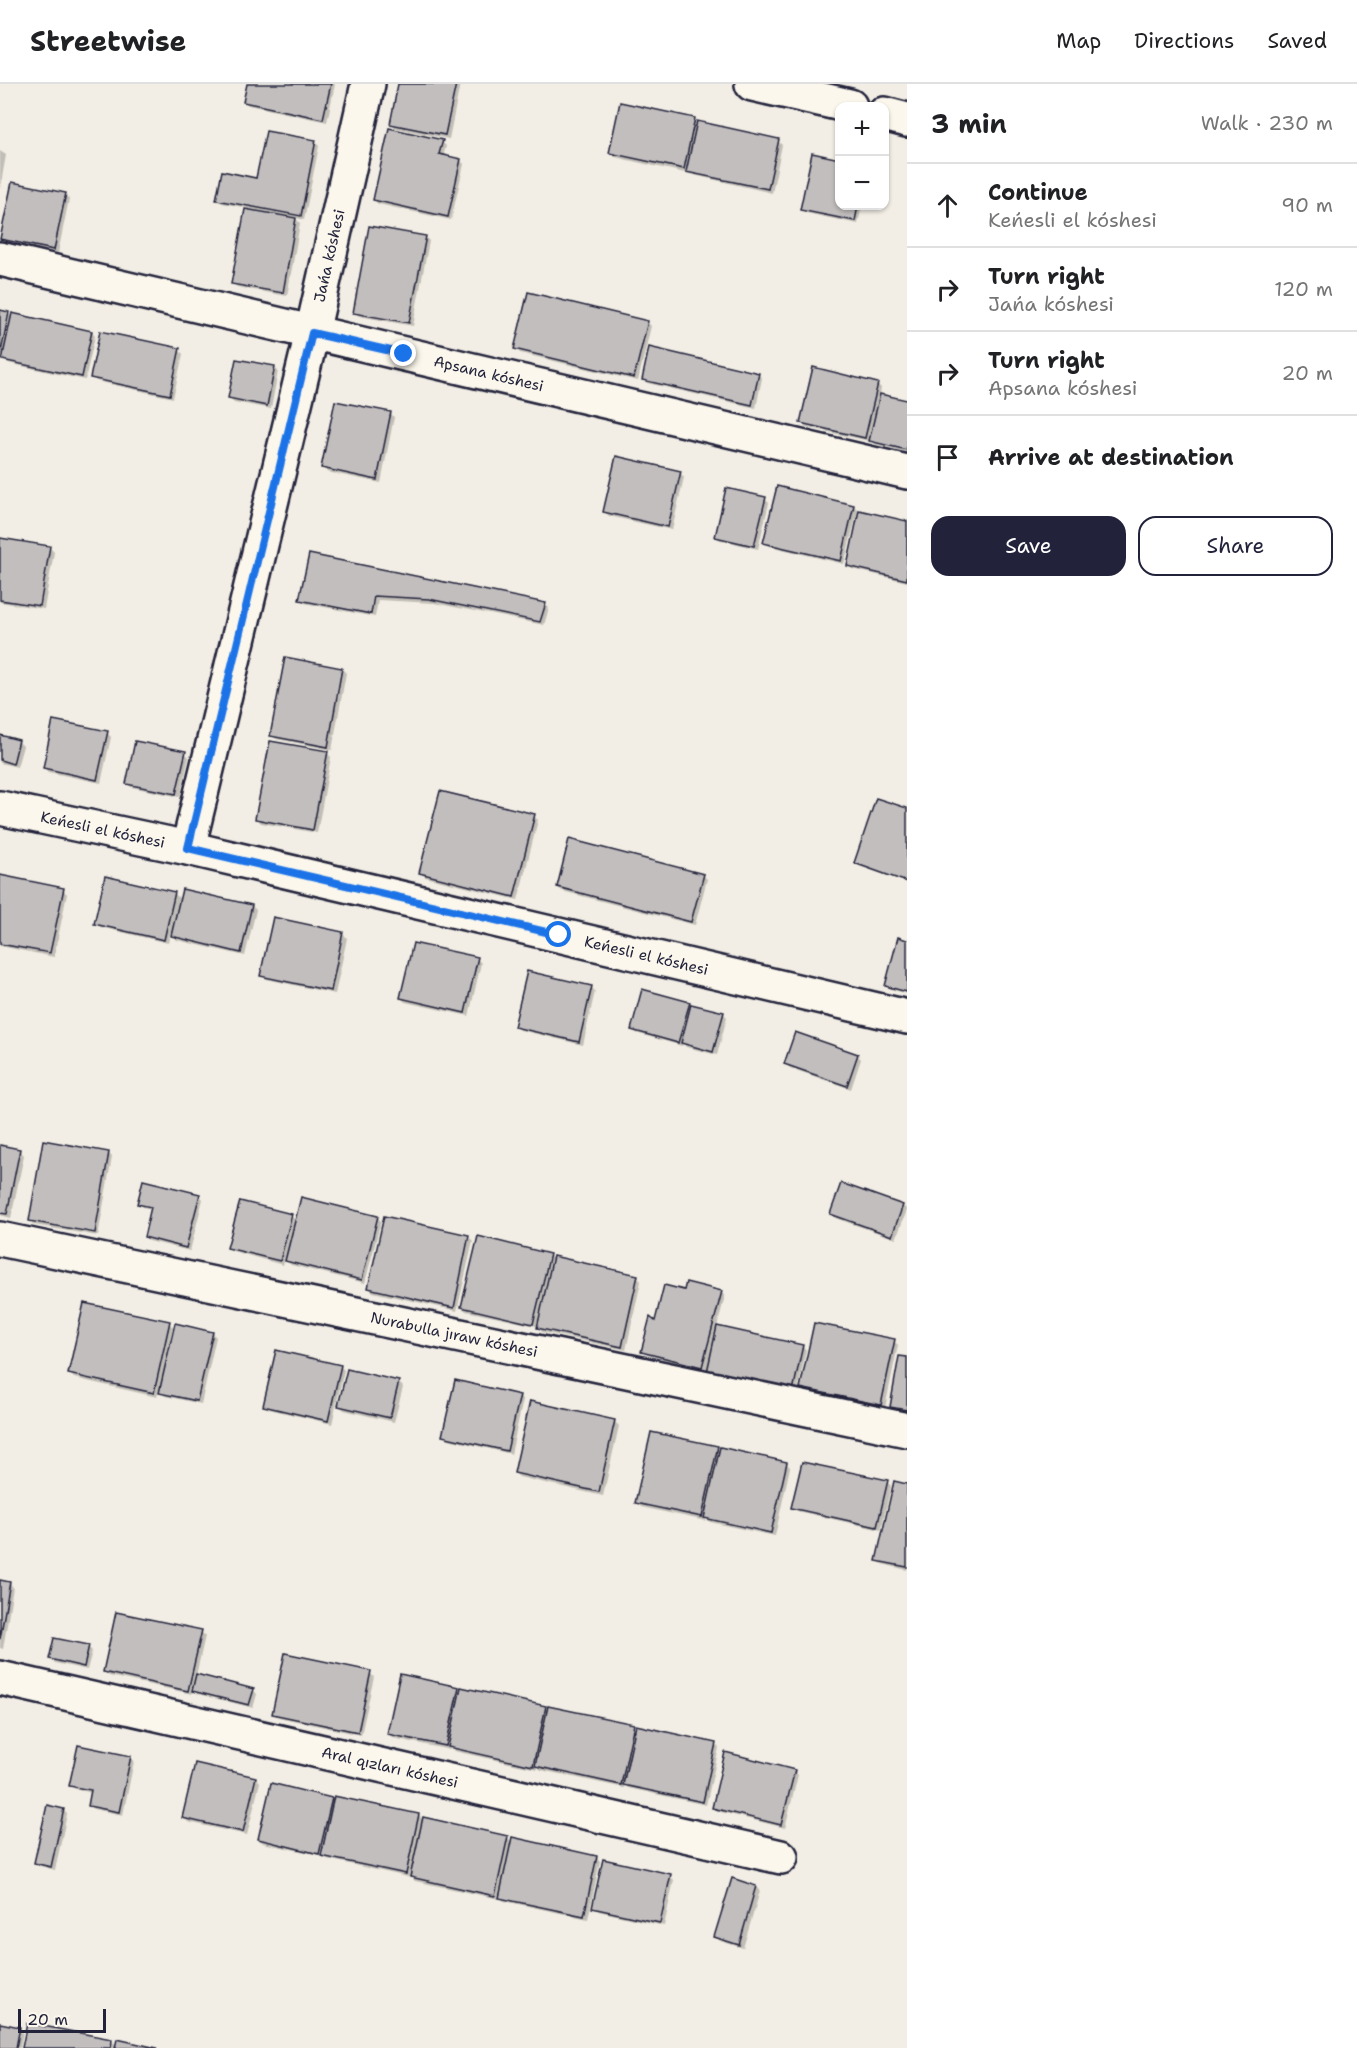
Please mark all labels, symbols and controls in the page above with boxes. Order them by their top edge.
text: Streetwise [30,22,186,60]
text: Map [1056,27,1101,55]
text: Directions [1134,27,1234,55]
text: Saved [1267,27,1327,55]
map controls [835,102,889,210]
button: + [835,102,889,156]
text: 3 min [931,106,1007,141]
text: Walk · 230 m [1201,110,1333,136]
button: − [835,156,889,210]
text: Continue [988,178,1088,207]
icon: ahead [931,189,964,222]
text: 90 m [1281,192,1333,218]
street label: Jańa kóshesi [309,207,350,304]
text: Keńesli el kóshesi [988,207,1157,233]
text: Turn right [988,262,1105,291]
icon: right [931,273,964,306]
text: 120 m [1274,276,1333,302]
text: Jańa kóshesi [988,291,1114,317]
route end [390,340,416,366]
text: Turn right [988,346,1105,375]
street label: Apsana kóshesi [432,351,546,396]
icon: right [931,357,964,390]
text: 20 m [1282,360,1333,386]
text: Apsana kóshesi [988,375,1137,401]
icon: arrive [931,441,964,474]
text: Arrive at destination [988,443,1234,472]
button: Save [931,516,1126,576]
button: Share [1138,516,1333,576]
street label: Keńesli el kóshesi [39,807,167,853]
route start [545,921,571,947]
street label: Keńesli el kóshesi [582,931,710,980]
street label: Nurabulla jıraw kóshesi [369,1307,539,1362]
street label: Aral qızları kóshesi [320,1742,460,1793]
scale bar [18,2006,106,2034]
text: 20 m [27,2009,68,2030]

